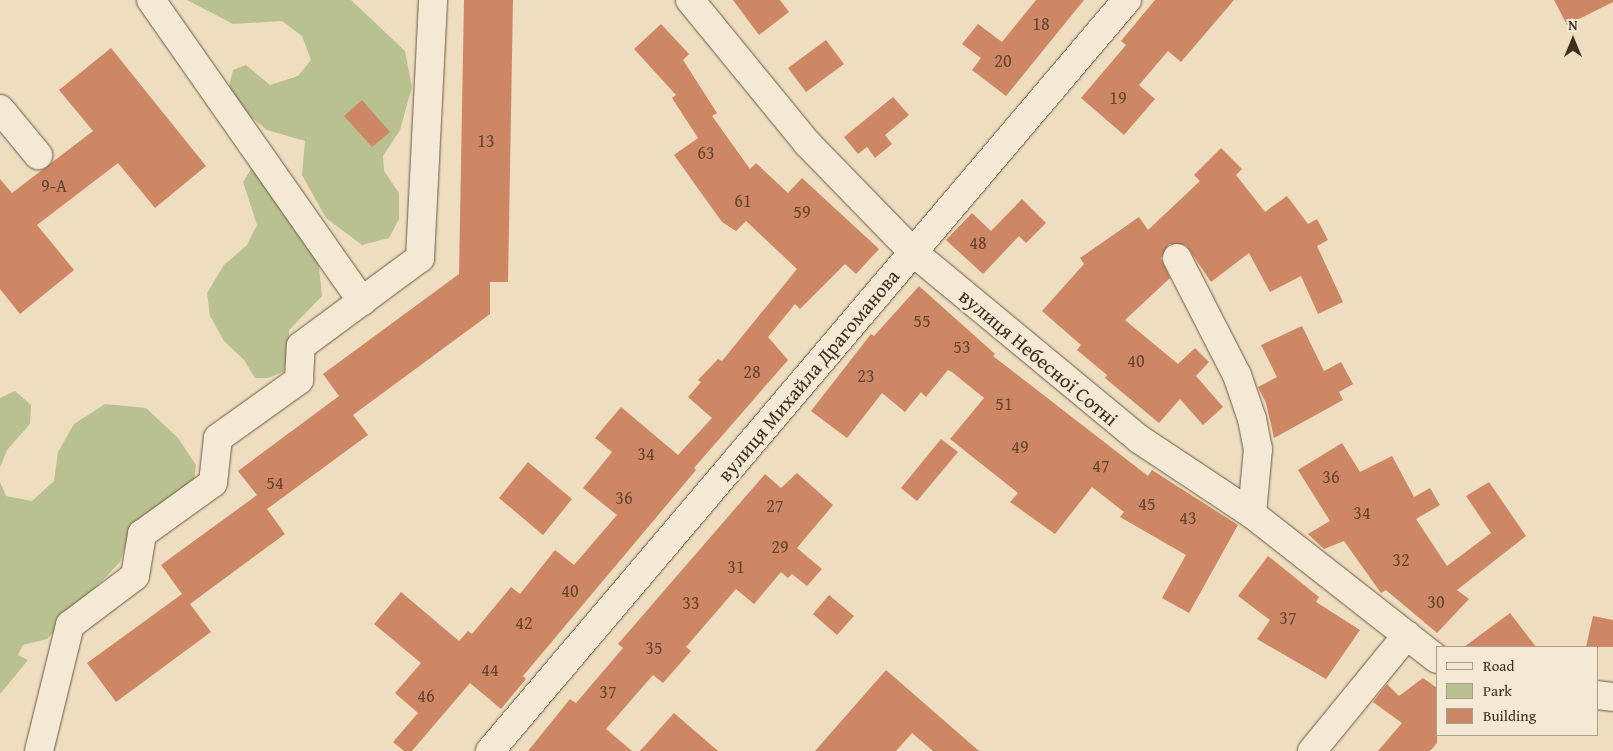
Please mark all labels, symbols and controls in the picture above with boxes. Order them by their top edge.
house number: 18 [1032,13,1050,35]
north arrow [1548,15,1598,65]
text: N [1568,15,1578,35]
house number: 20 [994,50,1012,72]
house number: 19 [1109,87,1127,109]
house number: 13 [477,130,495,152]
house number: 63 [697,142,715,164]
house number: 9-А [41,175,67,197]
house number: 61 [734,190,752,212]
house number: 59 [793,201,811,223]
house number: 48 [969,232,987,254]
street label: вулиця Михайла Драгоманова [712,264,904,486]
street label: вулиця Небесної Сотні [955,283,1123,431]
house number: 55 [913,310,931,332]
house number: 53 [953,336,971,358]
house number: 40 [1127,350,1145,372]
house number: 28 [743,361,761,383]
house number: 23 [857,365,875,387]
house number: 51 [995,393,1013,415]
house number: 49 [1011,436,1029,458]
house number: 34 [637,443,655,465]
house number: 47 [1092,455,1110,477]
house number: 36 [1322,466,1340,488]
house number: 54 [266,472,284,494]
house number: 36 [615,487,633,509]
house number: 45 [1138,493,1156,515]
house number: 27 [766,495,784,517]
house number: 34 [1353,502,1371,524]
house number: 43 [1179,507,1197,529]
house number: 29 [771,536,789,558]
house number: 32 [1392,549,1410,571]
house number: 31 [727,556,745,578]
house number: 40 [561,580,579,602]
house number: 30 [1427,591,1445,613]
house number: 33 [682,592,700,614]
house number: 37 [1279,607,1297,629]
house number: 42 [515,612,533,634]
house number: 35 [645,637,663,659]
legend [1436,646,1598,736]
text: Road [1483,655,1514,676]
house number: 44 [481,659,499,681]
text: Park [1483,680,1512,701]
house number: 37 [599,681,617,703]
house number: 46 [417,685,435,707]
text: Building [1483,705,1536,726]

